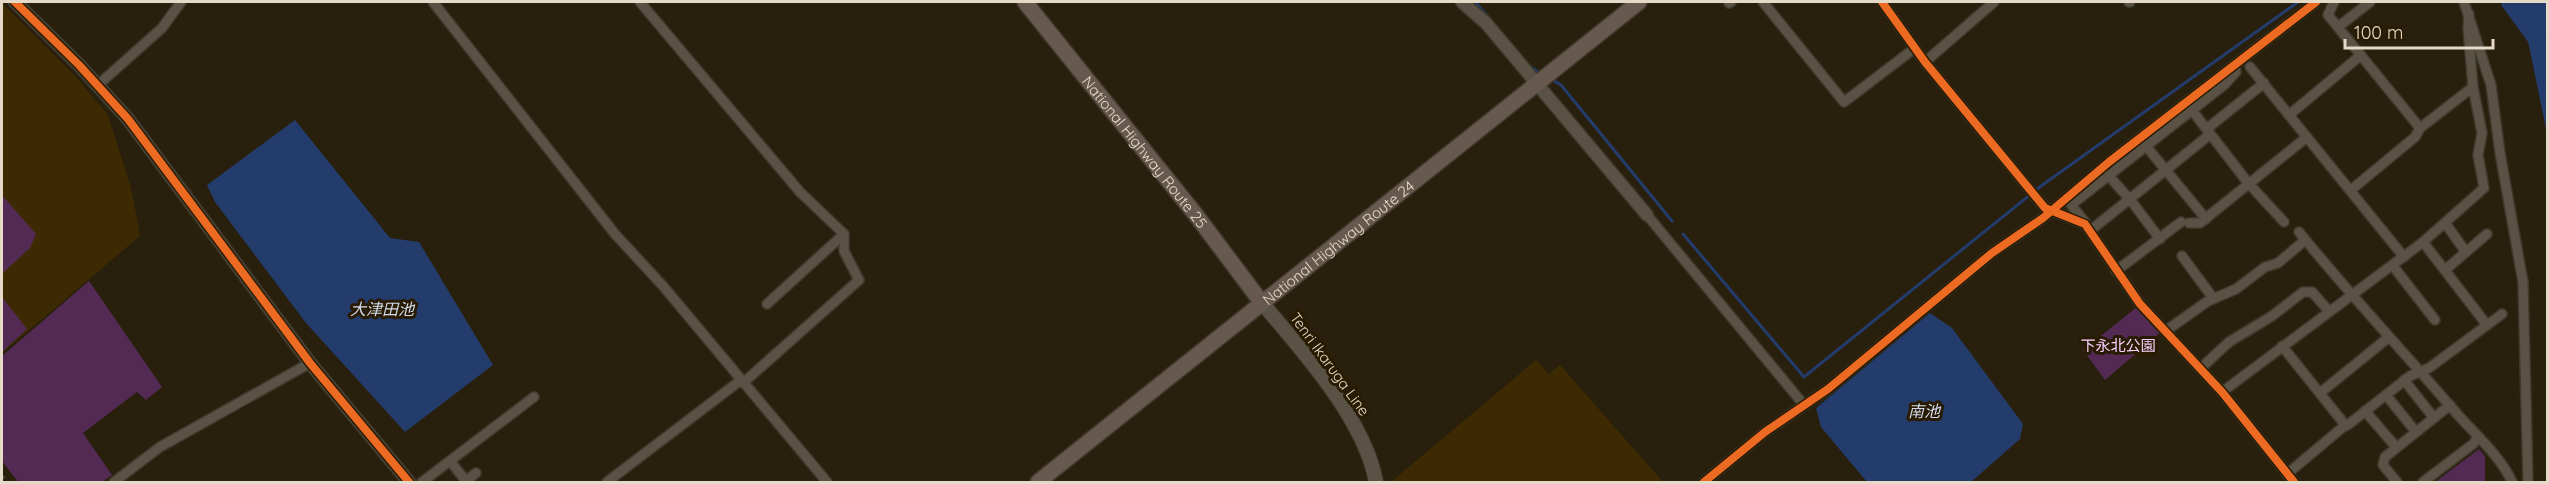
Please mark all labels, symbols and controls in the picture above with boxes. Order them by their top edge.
scale bar [2345,12,2494,50]
text: 100 m [2354,21,2403,44]
street label: National Highway Route 25 [1078,72,1212,232]
street label: National Highway Route 24 [1258,176,1418,309]
water label: 大津田池 [350,299,416,319]
street label: Tenri Ikaruga Line [1286,309,1374,419]
park label: 下永北公園 [2080,336,2156,355]
water label: 南池 [1908,401,1942,421]

